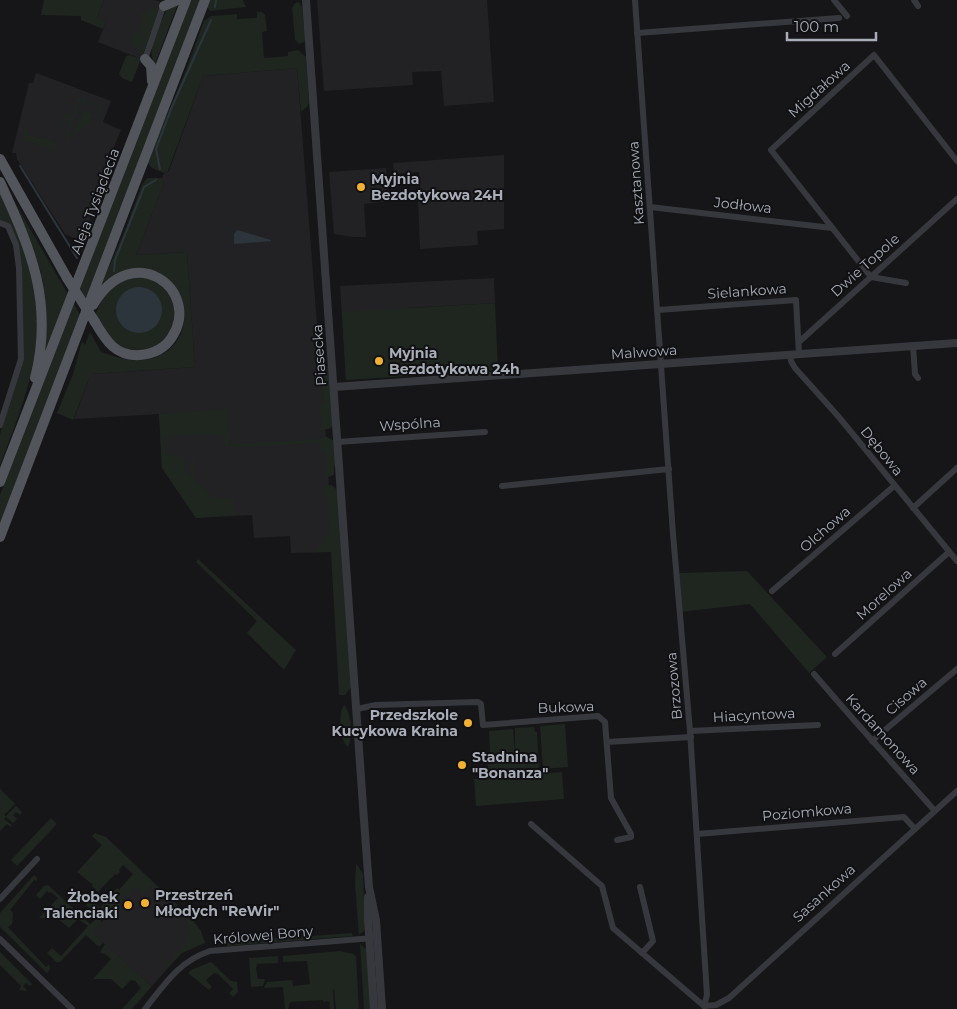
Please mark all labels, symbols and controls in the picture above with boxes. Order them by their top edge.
scale bar [787,10,876,42]
text: 100 m [794,17,839,36]
street label: Migdałowa [784,56,854,122]
street label: Kasztanowa [624,140,648,226]
street label: Aleja Tysiąclecia [67,145,123,257]
place label: Myjnia Bezdotykowa 24H [371,170,503,204]
marker: Myjnia Bezdotykowa 24H [355,181,367,193]
street label: Jodłowa [712,193,773,217]
street label: Dwie Topole [827,229,903,301]
street label: Sielankowa [707,279,787,303]
street label: Piasecka [308,324,330,386]
street label: Malwowa [610,341,678,363]
place label: Myjnia Bezdotykowa 24h [389,344,520,378]
marker: Myjnia Bezdotykowa 24h [373,355,385,367]
street label: Wspólna [379,413,441,435]
street label: Dębowa [857,423,907,479]
street label: Olchowa [796,502,854,556]
street label: Morelowa [852,564,916,624]
street label: Brzozowa [662,651,686,721]
street label: Cisowa [881,673,931,719]
street label: Kardamonowa [842,690,924,778]
street label: Bukowa [537,697,595,717]
street label: Hiacyntowa [712,704,796,726]
place label: Przedszkole Kucykowa Kraina [332,706,458,740]
marker: Przedszkole Kucykowa Kraina [462,717,474,729]
place label: Stadnina "Bonanza" [472,748,548,782]
marker: Stadnina "Bonanza" [456,759,468,771]
street label: Poziomkowa [761,799,853,825]
street label: Sasankowa [789,860,859,926]
place label: Przestrzeń Młodych "ReWir" [155,886,279,920]
place label: Żłobek Talenciaki [44,888,119,922]
marker: Przestrzeń Młodych "ReWir" [139,897,151,909]
marker: Żłobek Talenciaki [122,899,134,911]
street label: Królowej Bony [212,922,314,948]

